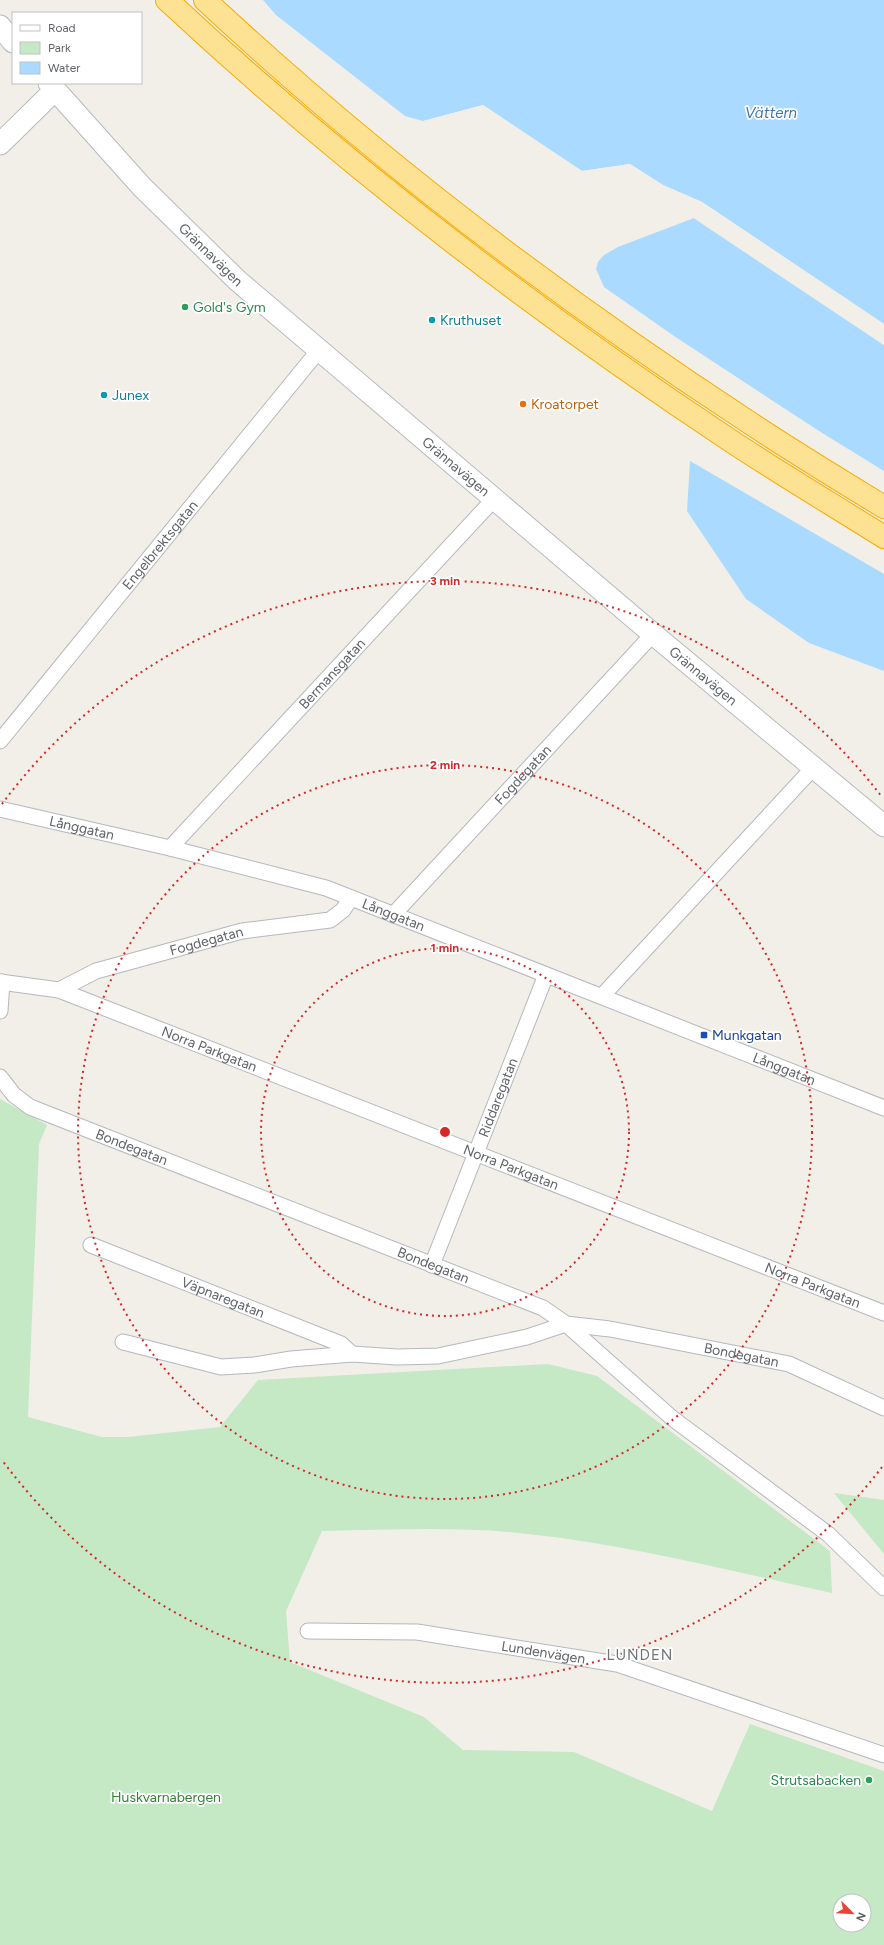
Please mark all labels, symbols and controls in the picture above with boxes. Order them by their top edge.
legend [12,12,142,84]
text: Road [48,21,76,35]
text: Park [48,41,71,55]
text: Water [48,61,80,75]
water label: Vättern [745,104,797,122]
street label: Grännavägen [175,220,246,290]
place label: Gold's Gym [193,299,266,316]
marker: Gold's Gym [180,302,190,312]
place label: Kruthuset [440,312,501,329]
marker: Kruthuset [427,315,437,325]
place label: Junex [112,387,149,404]
marker: Junex [99,390,109,400]
place label: Kroatorpet [531,396,599,413]
marker: Kroatorpet [518,399,528,409]
street label: Grännavägen [418,433,493,500]
street label: Engelbrektsgatan [119,497,202,593]
text: 3 min [430,574,460,588]
street label: Bermansgatan [295,635,369,713]
street label: Grännavägen [665,643,741,709]
street label: Fogdegatan [491,742,555,809]
text: 2 min [430,758,460,772]
street label: Långgatan [48,813,116,844]
street label: Långgatan [359,895,427,935]
street label: Fogdegatan [168,923,245,959]
text: 1 min [431,941,459,955]
street label: Norra Parkgatan [159,1023,260,1076]
place label: Munkgatan [712,1027,782,1044]
marker: Munkgatan [699,1030,709,1040]
street label: Långgatan [750,1049,818,1089]
street label: Riddaregatan [475,1055,522,1140]
centre of rings [438,1125,452,1139]
street label: Bondegatan [93,1126,170,1169]
street label: Norra Parkgatan [461,1141,561,1194]
street label: Bondegatan [395,1244,472,1287]
street label: Norra Parkgatan [762,1259,863,1312]
street label: Väpnaregatan [179,1274,267,1322]
street label: Bondegatan [702,1340,780,1371]
street label: Lundenvägen [500,1638,587,1668]
district label: LUNDEN [607,1646,673,1664]
place label: Strutsabacken [771,1772,861,1789]
marker: Strutsabacken [864,1775,874,1785]
park label: Huskvarnabergen [111,1789,221,1806]
north arrow [832,1893,872,1933]
text: N [853,1910,868,1923]

